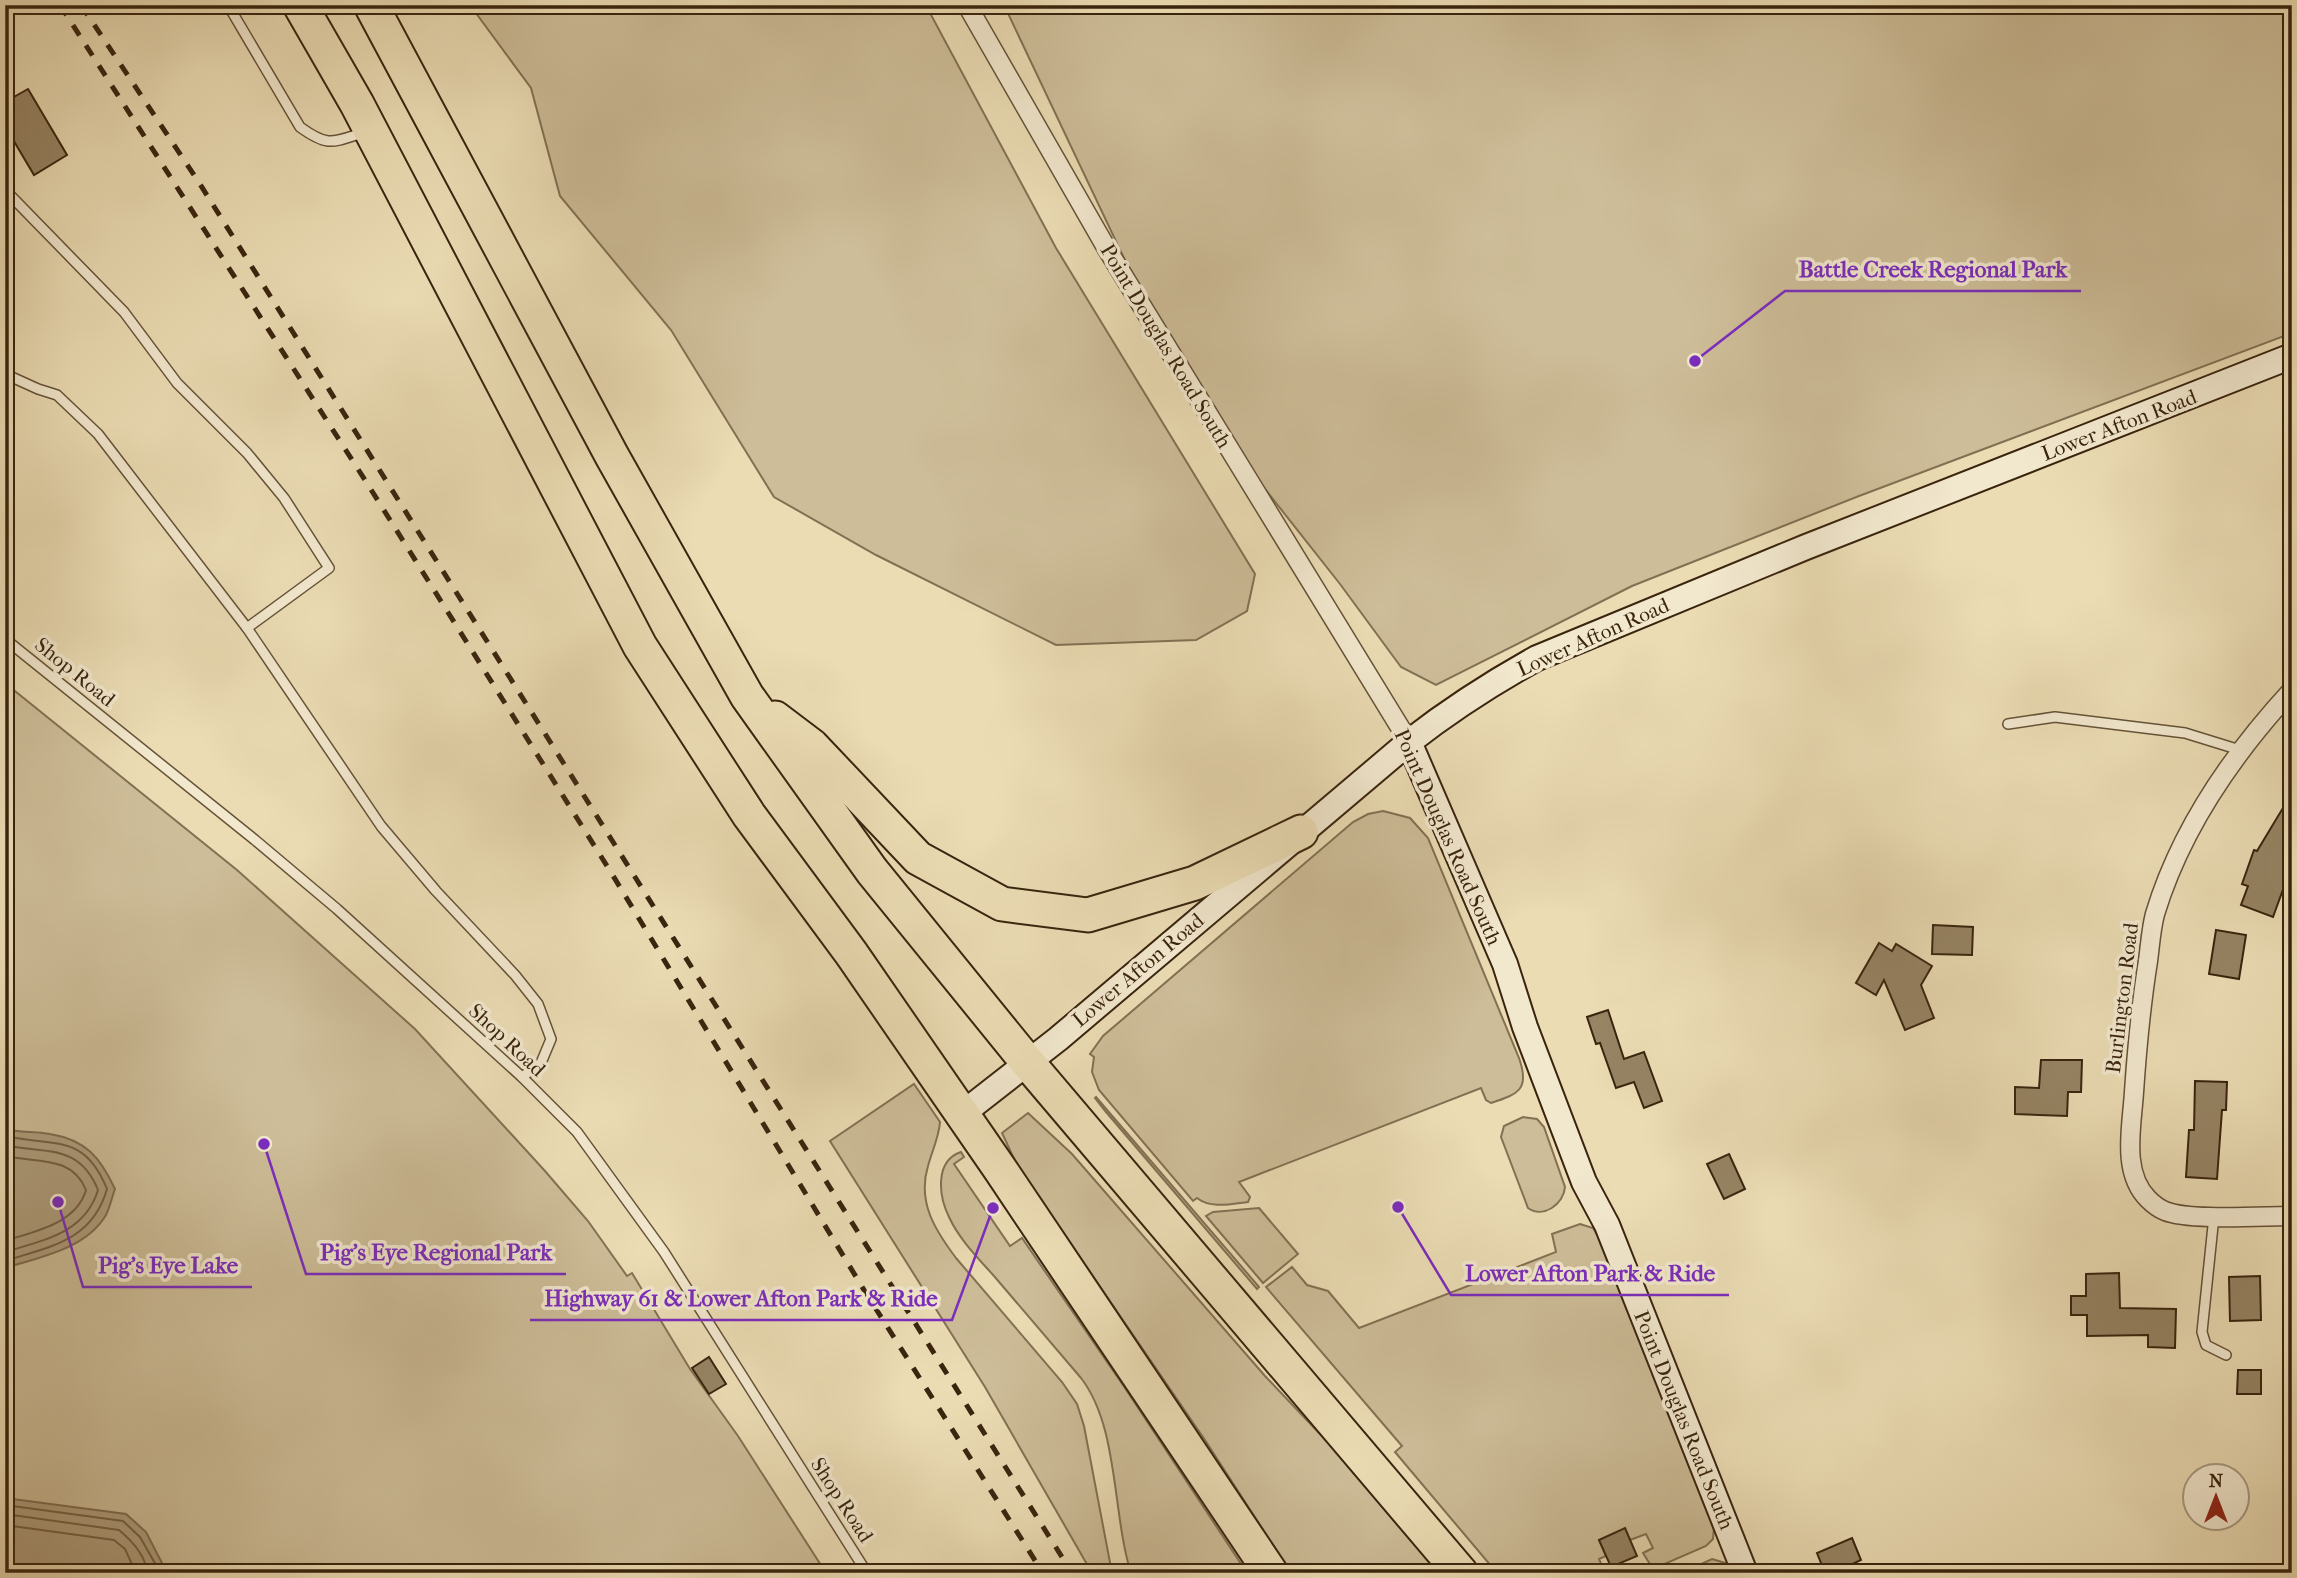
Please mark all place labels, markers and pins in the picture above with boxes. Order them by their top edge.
callout: Battle Creek Regional Park [1785,247,2081,291]
callout: Pig's Eye Regional Park [306,1230,566,1274]
callout: Pig's Eye Lake [83,1243,252,1287]
callout: Lower Afton Park & Ride [1451,1251,1729,1295]
callout: Highway 61 & Lower Afton Park & Ride [530,1276,952,1320]

